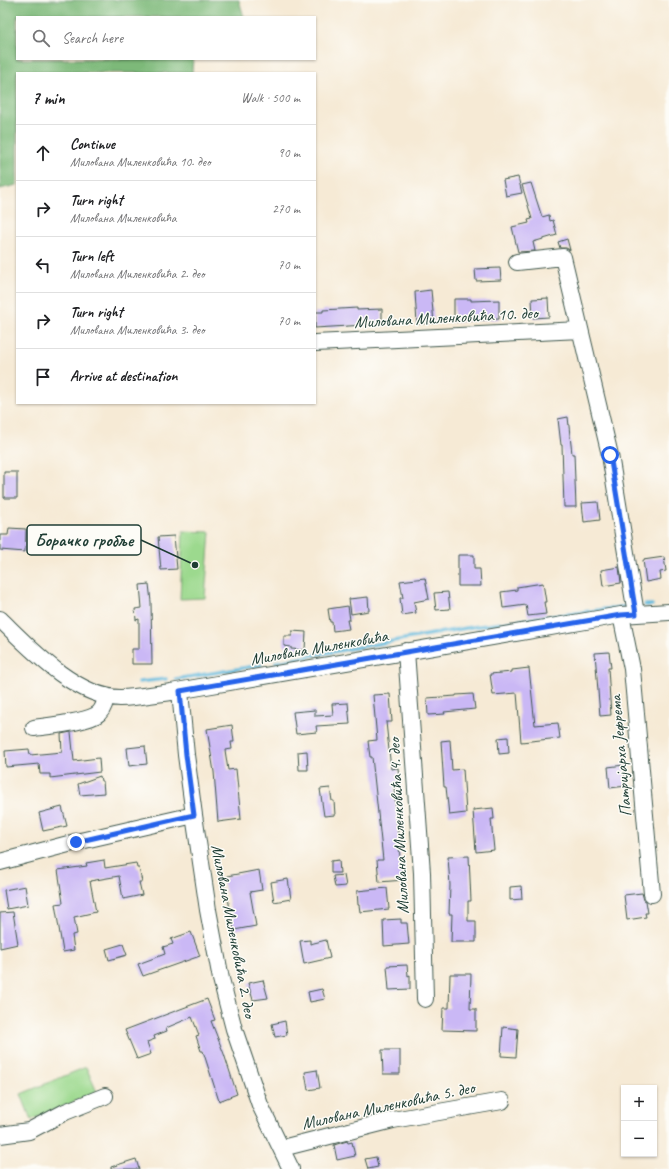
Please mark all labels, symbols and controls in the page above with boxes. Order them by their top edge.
search box [16,16,316,60]
icon: search [30,27,52,49]
text: Search here [62,29,123,48]
text: 7 min [32,88,65,109]
text: Walk · 500 m [241,90,300,106]
text: Continue [70,135,115,154]
icon: ahead [32,142,54,164]
text: 90 m [278,145,300,161]
text: Милована Миленковића 10. део [70,154,210,170]
text: Turn right [70,191,123,210]
icon: right [32,198,54,220]
text: 270 m [272,201,300,217]
text: Милована Миленковића [70,210,177,226]
text: Turn left [70,247,113,266]
icon: left [32,254,54,276]
text: 70 m [278,257,300,273]
text: Милована Миленковића 2. део [70,266,205,282]
street label: Милована Миленковића 10. део [354,302,540,333]
text: Turn right [70,303,123,322]
icon: right [32,310,54,332]
text: 70 m [278,313,300,329]
text: Милована Миленковића 3. део [70,322,205,338]
icon: arrive [32,366,54,388]
text: Arrive at destination [70,367,177,386]
route start [601,446,619,464]
callout: Борачко гробље [27,525,141,555]
text: Борачко гробље [35,529,135,551]
street label: Милована Миленковића [249,625,391,670]
street label: Патријарха Јефрема [605,692,636,818]
street label: Милована Миленковића 4. део [383,736,414,914]
route end [67,833,85,851]
street label: Милована Миленковића 2. део [206,843,261,1021]
street label: Милована Миленковића 5. део [300,1077,478,1134]
map controls [621,1085,657,1157]
button: + [621,1085,657,1121]
button: − [621,1121,657,1157]

